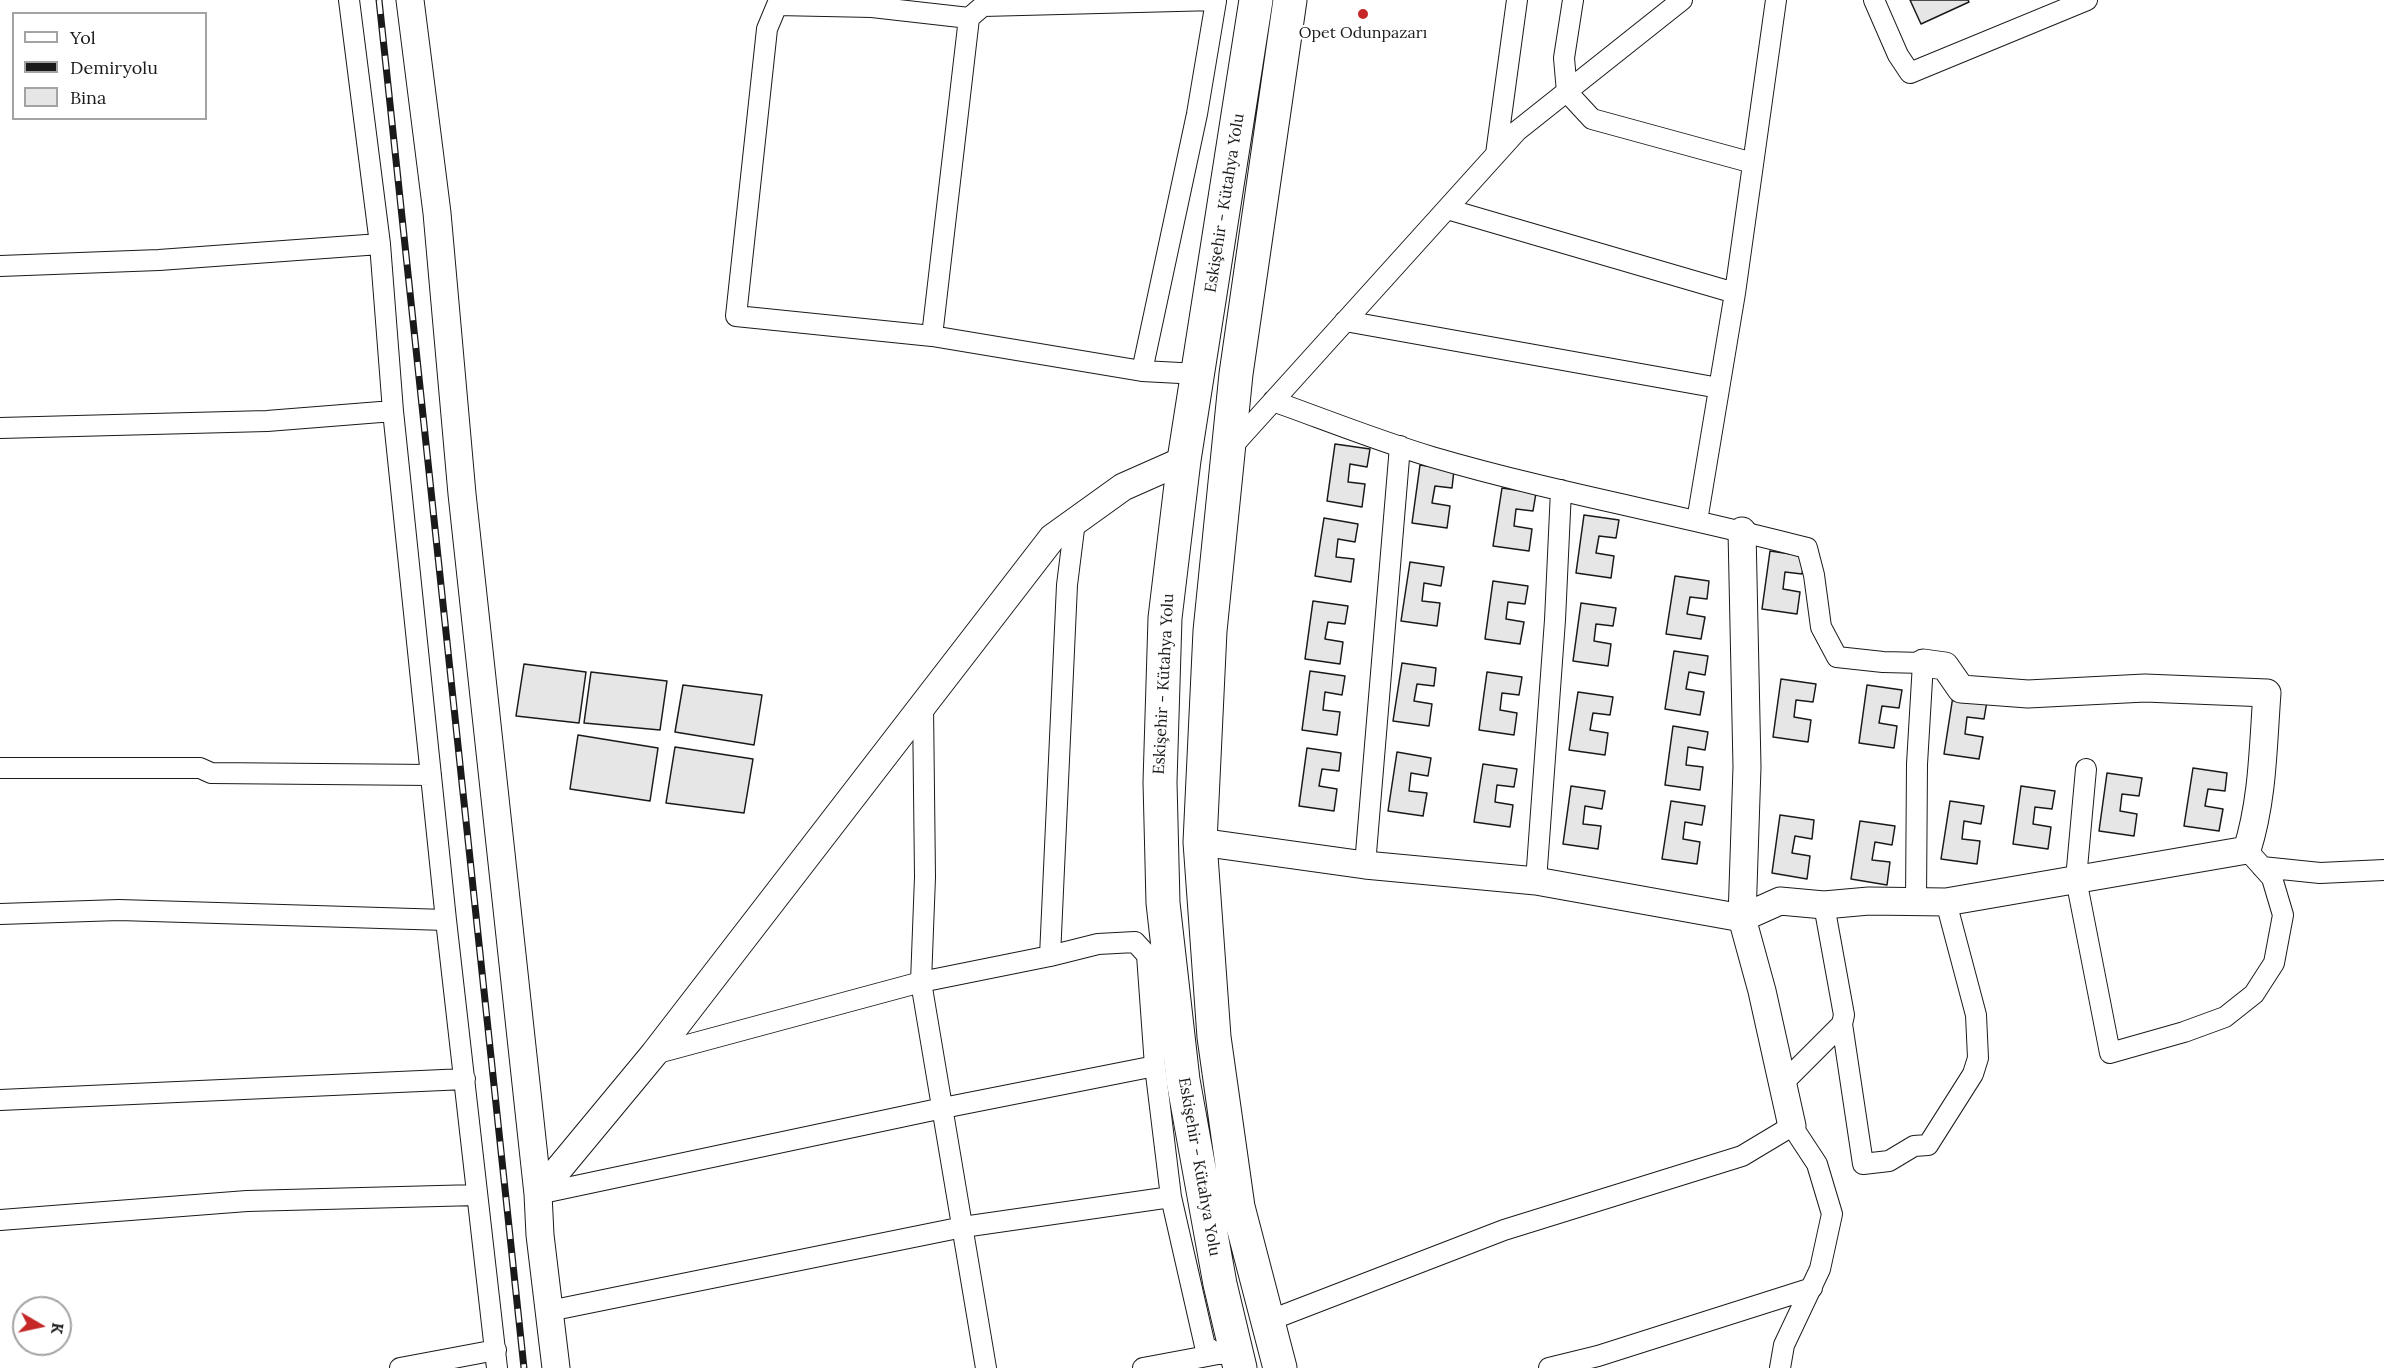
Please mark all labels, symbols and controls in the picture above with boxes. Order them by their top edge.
marker: Opet Odunpazarı [1356,7,1370,21]
legend [12,12,207,120]
place label: Opet Odunpazarı [1299,23,1427,43]
text: Yol [70,26,96,49]
text: Demiryolu [70,56,158,79]
text: Bina [70,86,106,109]
street label: Eskişehir - Kütahya Yolu [1201,112,1249,294]
street label: Eskişehir - Kütahya Yolu [1150,593,1178,775]
street label: Eskişehir - Kütahya Yolu [1174,1076,1224,1258]
north arrow [12,1296,72,1356]
text: K [47,1321,69,1336]

